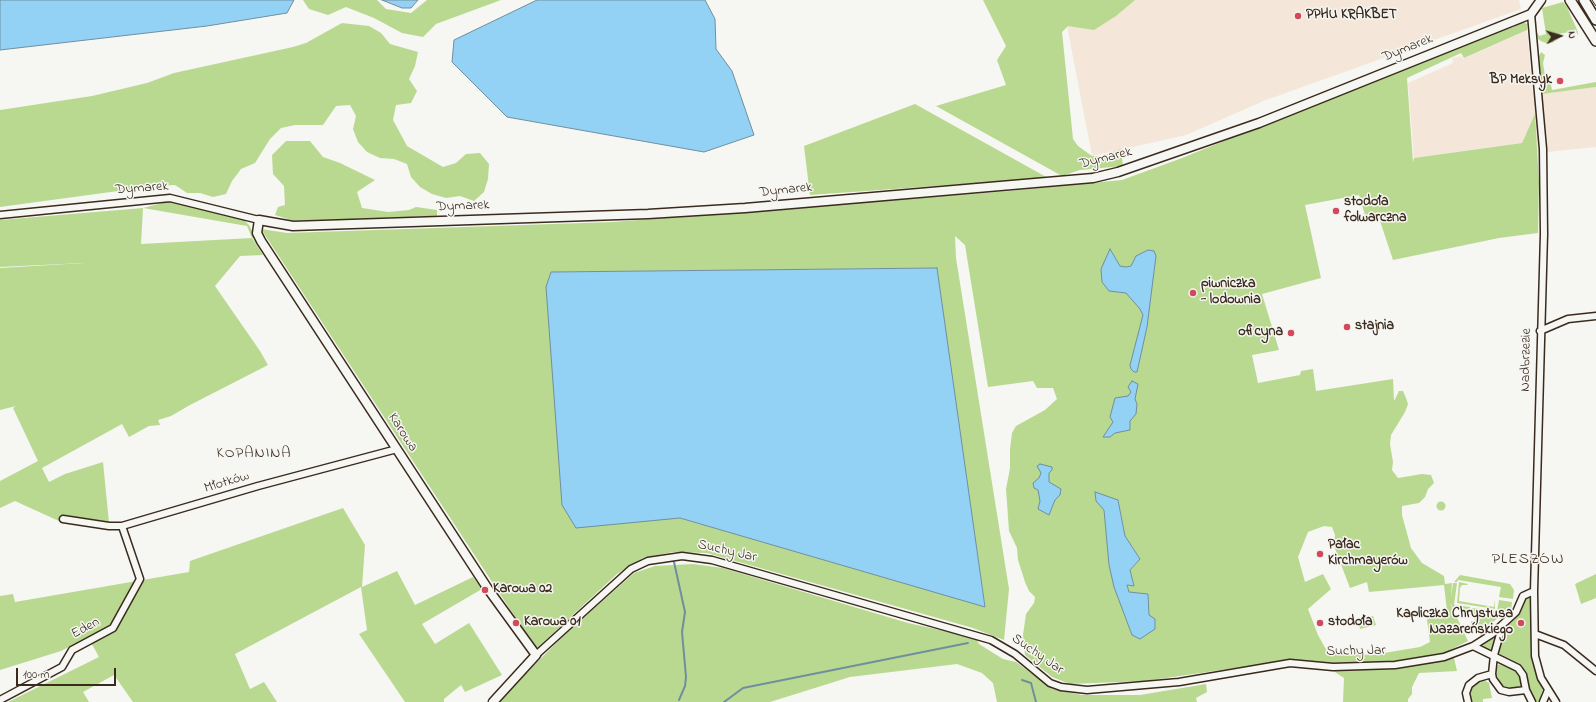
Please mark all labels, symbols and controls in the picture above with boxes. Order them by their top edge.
place label: PPHU KRAKBET [1306,8,1397,24]
marker: PPHU KRAKBET [1293,11,1303,21]
north arrow [1540,16,1580,56]
street label: Dymarek [1380,31,1436,67]
text: N [1564,31,1580,39]
place label: BP Meksyk [1490,73,1552,89]
marker: BP Meksyk [1555,76,1565,86]
street label: Dymarek [1078,144,1134,174]
street label: Dymarek [115,179,169,199]
street label: Dymarek [759,180,813,202]
place label: stodoła folwarczna [1344,195,1406,228]
street label: Dymarek [436,198,490,216]
marker: stodoła folwarczna [1331,206,1341,216]
place label: piwniczka - lodownia [1201,277,1261,310]
marker: piwniczka - lodownia [1188,288,1198,298]
place label: stajnia [1355,319,1394,335]
marker: stajnia [1342,322,1352,332]
place label: oficyna [1238,325,1283,341]
marker: oficyna [1286,328,1296,338]
street label: Nadbrzezie [1518,328,1536,392]
street label: Karowa [383,411,421,455]
district label: KOPANINA [216,446,292,464]
street label: Młotków [202,468,252,498]
street label: Suchy Jar [696,537,758,567]
place label: Pałac Kirchmayerów [1328,538,1408,570]
marker: Pałac Kirchmayerów [1315,549,1325,559]
district label: PLESZÓW [1492,550,1564,570]
place label: Karowa 02 [493,582,552,598]
marker: Karowa 02 [480,585,490,595]
place label: Kapliczka Chrystusa Nazareńskiego [1396,607,1513,640]
street label: Eden [69,615,103,643]
place label: Karowa 01 [524,615,581,631]
place label: stodoła [1328,615,1373,631]
marker: Karowa 01 [511,618,521,628]
marker: stodoła [1315,618,1325,628]
marker: Kapliczka Chrystusa Nazareńskiego [1516,618,1526,628]
street label: Suchy Jar [1008,631,1066,679]
street label: Suchy Jar [1326,643,1386,661]
scale bar [18,660,118,686]
text: 100 m [23,666,50,684]

